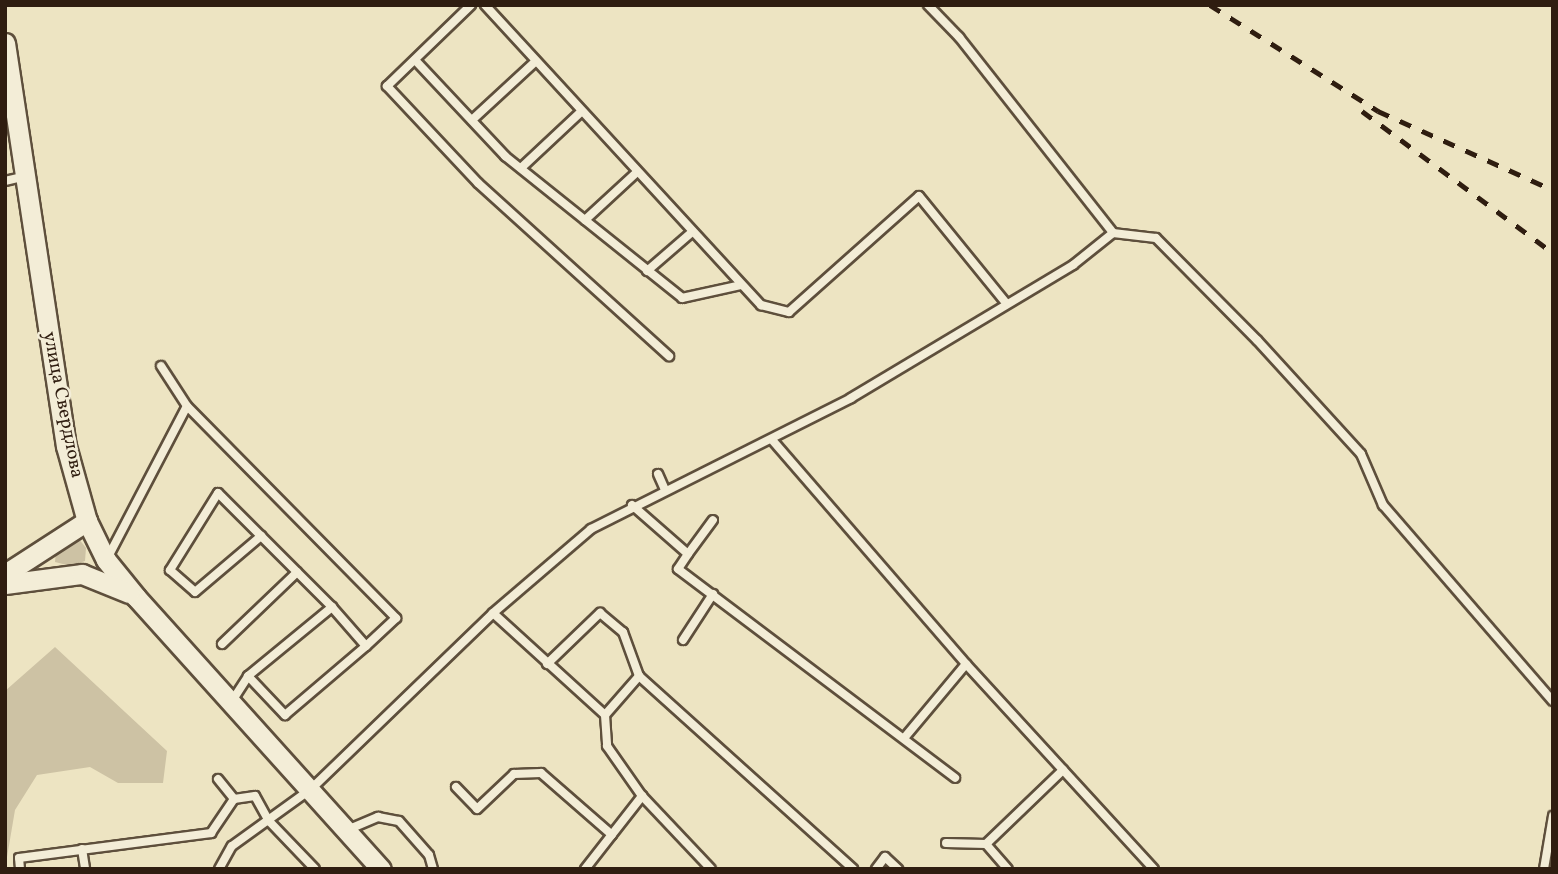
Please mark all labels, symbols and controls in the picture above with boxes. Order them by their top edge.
street label: улица Свердлова [37,330,87,480]

